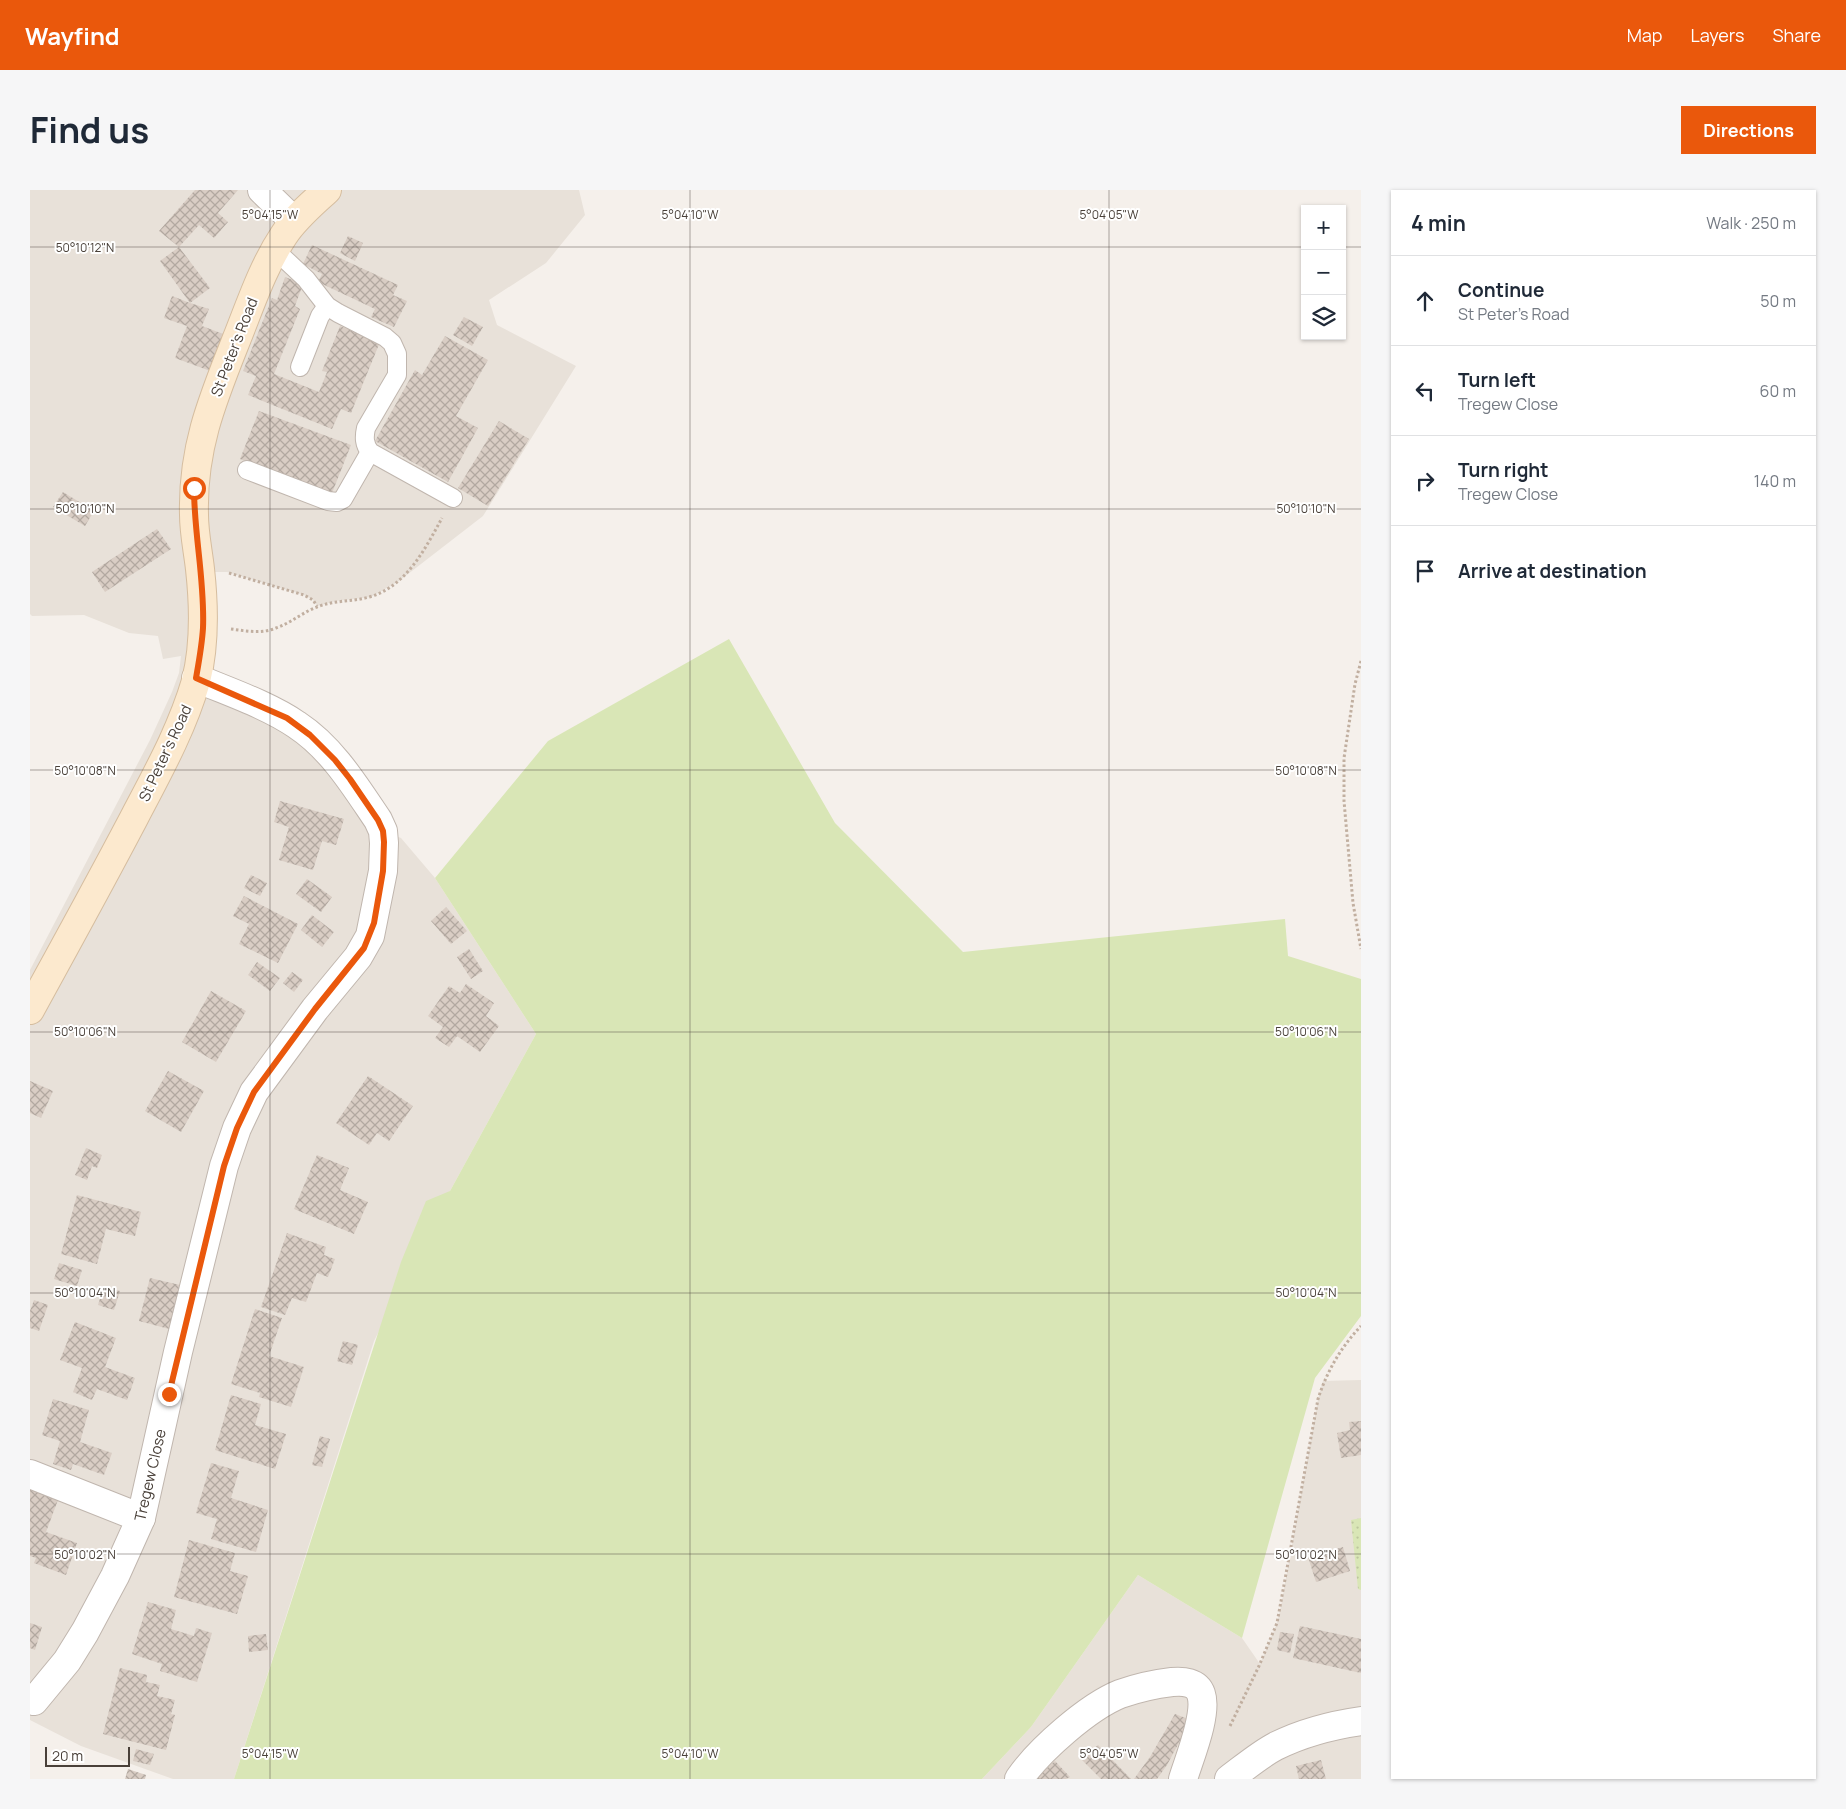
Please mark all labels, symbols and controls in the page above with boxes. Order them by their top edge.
text: Wayfind [25,19,120,52]
text: Map [1627,23,1662,47]
text: Layers [1690,23,1744,47]
text: Share [1772,23,1821,47]
text: Find us [30,106,149,154]
button: Directions [1681,106,1816,154]
map controls [1301,205,1346,340]
button: + [1301,205,1346,250]
text: 5°04'15"W [242,206,299,223]
text: 5°04'10"W [662,206,719,223]
text: 5°04'05"W [1079,206,1139,223]
text: 4 min [1411,209,1466,237]
text: Walk · 250 m [1706,212,1796,234]
text: 50°10'12"N [56,239,114,256]
button: − [1301,250,1346,295]
text: Continue [1458,277,1544,303]
icon: ahead [1411,287,1439,315]
text: 50 m [1760,290,1796,312]
street label: St Peter's Road [205,294,263,400]
button: layers [1301,295,1346,340]
text: St Peter's Road [1458,303,1569,325]
text: Turn left [1458,367,1536,393]
icon: left [1411,377,1439,405]
text: 60 m [1760,380,1796,402]
text: Tregew Close [1458,393,1558,415]
text: Turn right [1458,457,1548,483]
icon: right [1411,467,1439,495]
text: 140 m [1754,470,1796,492]
route start [183,477,206,500]
text: Tregew Close [1458,483,1558,505]
text: 50°10'10"N [55,500,115,517]
text: 50°10'10"N [1276,500,1336,517]
icon: arrive [1411,557,1439,585]
text: Arrive at destination [1458,558,1647,584]
street label: St Peter's Road [133,701,197,805]
text: 50°10'08"N [54,762,116,779]
text: 50°10'08"N [1275,762,1337,779]
text: 50°10'06"N [54,1023,116,1040]
text: 50°10'06"N [1275,1023,1337,1040]
text: 50°10'04"N [54,1284,116,1301]
text: 50°10'04"N [1275,1284,1337,1301]
route end [158,1383,181,1406]
street label: Tregew Close [129,1427,171,1523]
text: 50°10'02"N [54,1546,116,1563]
text: 50°10'02"N [1275,1546,1337,1563]
scale bar [45,1744,130,1767]
text: 5°04'15"W [242,1745,299,1762]
text: 5°04'10"W [662,1745,719,1762]
text: 5°04'05"W [1079,1745,1139,1762]
text: 20 m [52,1746,83,1765]

